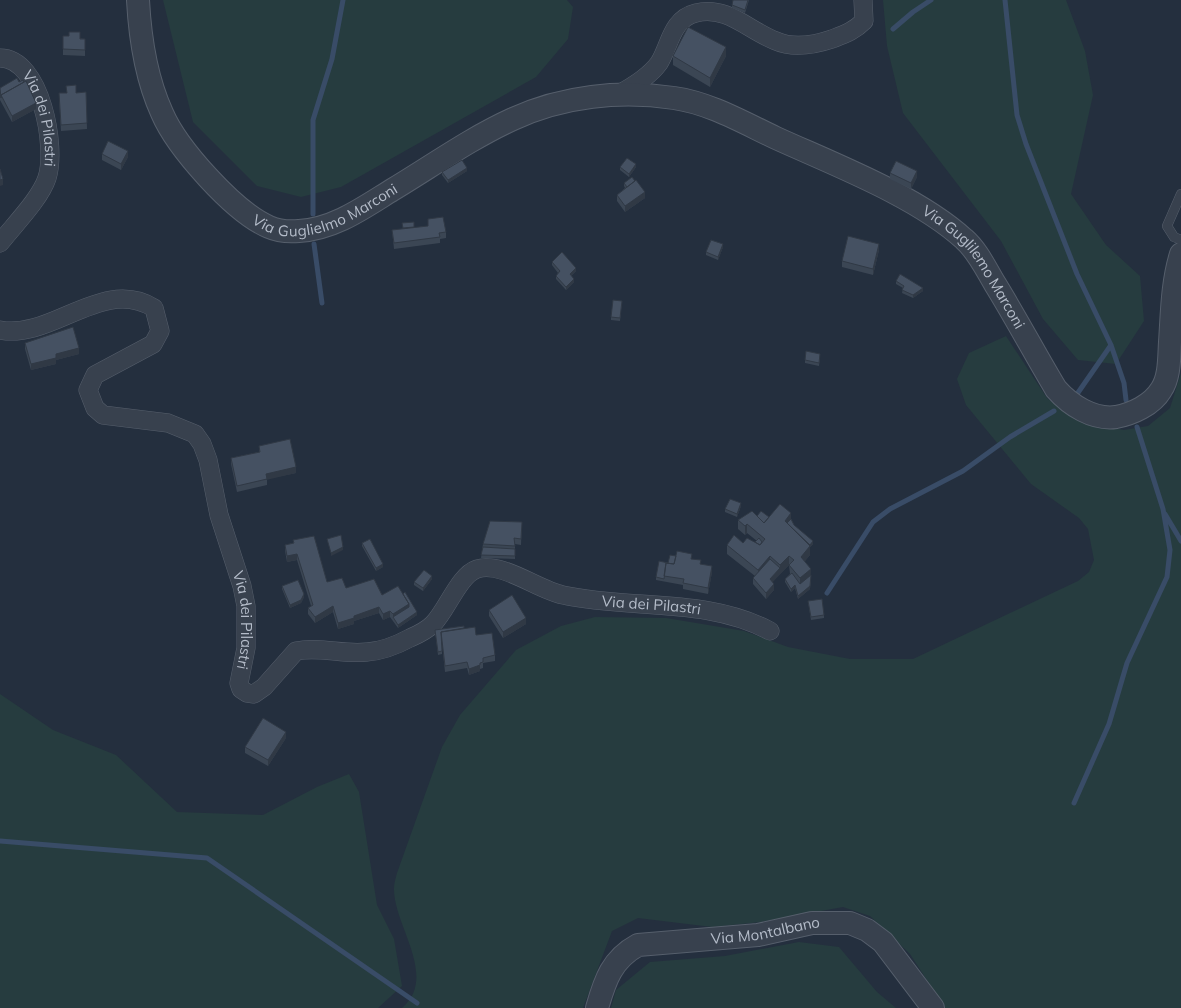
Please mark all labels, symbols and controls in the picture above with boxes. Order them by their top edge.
street label: Via dei Pilastri [19,66,60,168]
street label: Via Guglielmo Marconi [249,179,401,240]
street label: Via Guglilemo Marconi [919,201,1029,332]
street label: Via dei Pilastri [229,568,256,671]
street label: Via dei Pilastri [601,591,702,618]
street label: Via Montalbano [710,913,820,948]

